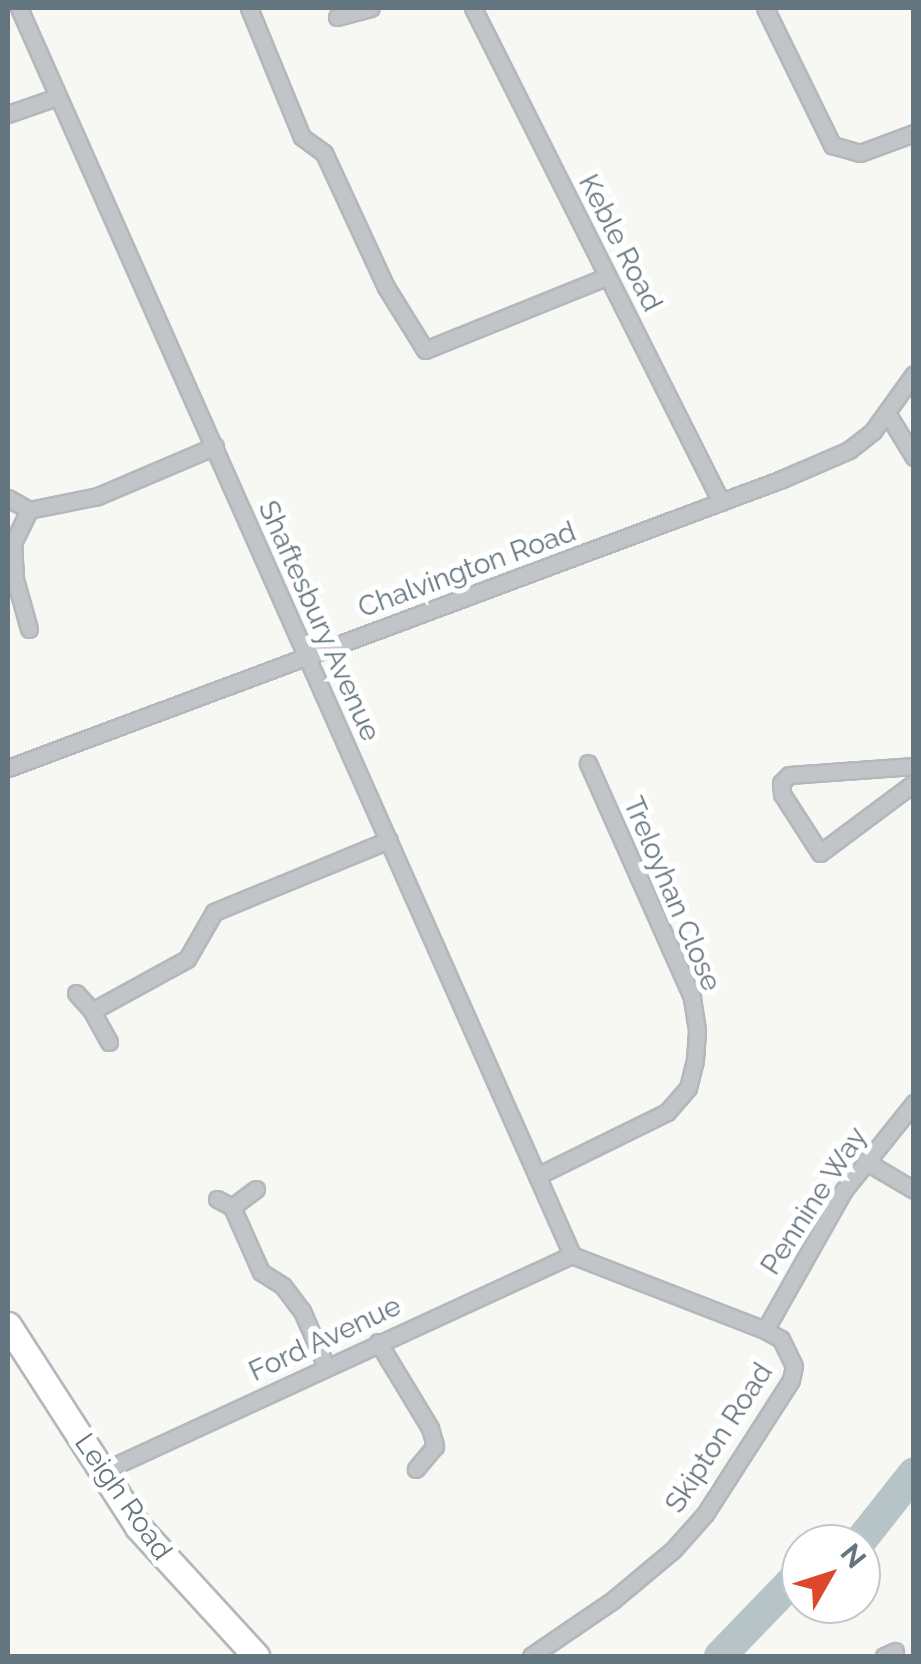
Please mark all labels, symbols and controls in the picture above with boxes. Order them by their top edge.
street label: Keble Road [571,169,669,317]
street label: Shaftesbury Avenue [251,495,387,747]
street label: Chalvington Road [354,515,580,625]
street label: Treloyhan Close [616,792,728,996]
street label: Pennine Way [754,1121,874,1281]
street label: Ford Avenue [243,1289,407,1389]
street label: Skipton Road [658,1357,780,1519]
street label: Leigh Road [67,1427,179,1567]
north arrow [781,1524,881,1624]
text: N [834,1537,873,1575]

